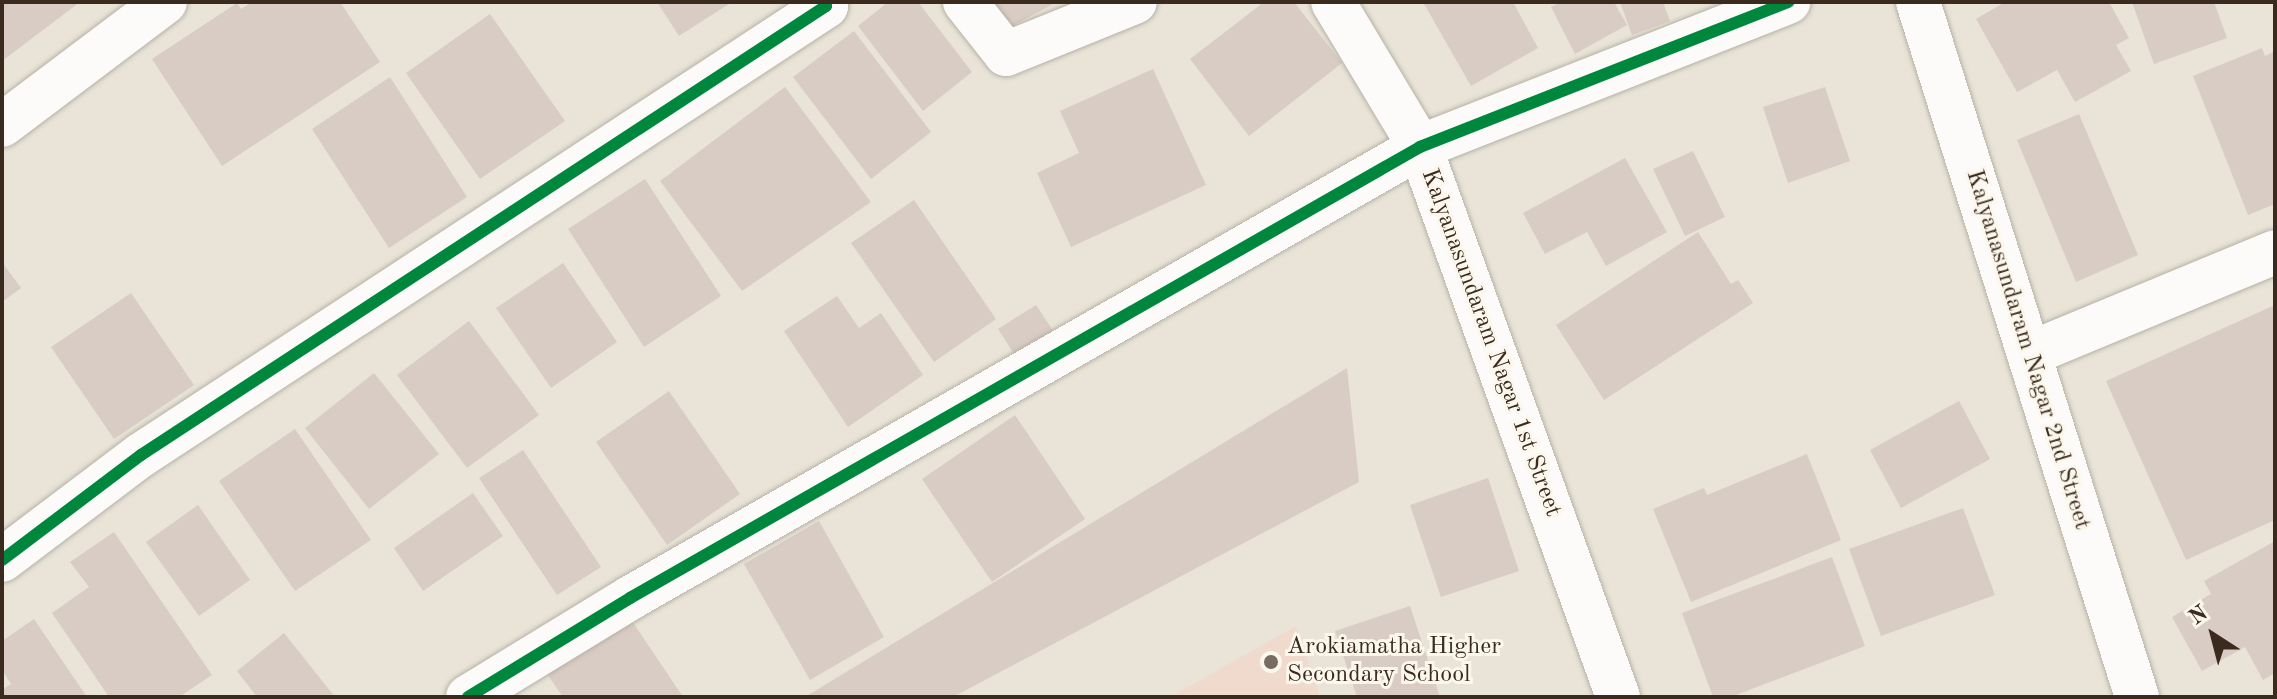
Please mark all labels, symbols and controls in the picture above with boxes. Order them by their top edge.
street label: Kalyanasundaram Nagar 1st Street [1414,165,1566,521]
street label: Kalyanasundaram Nagar 2nd Street [1958,167,2096,533]
north arrow [2173,595,2253,675]
text: N [2186,602,2212,629]
place label: Arokiamatha Higher Secondary School [1287,634,1501,690]
marker: Arokiamatha Higher Secondary School [1262,653,1280,671]

